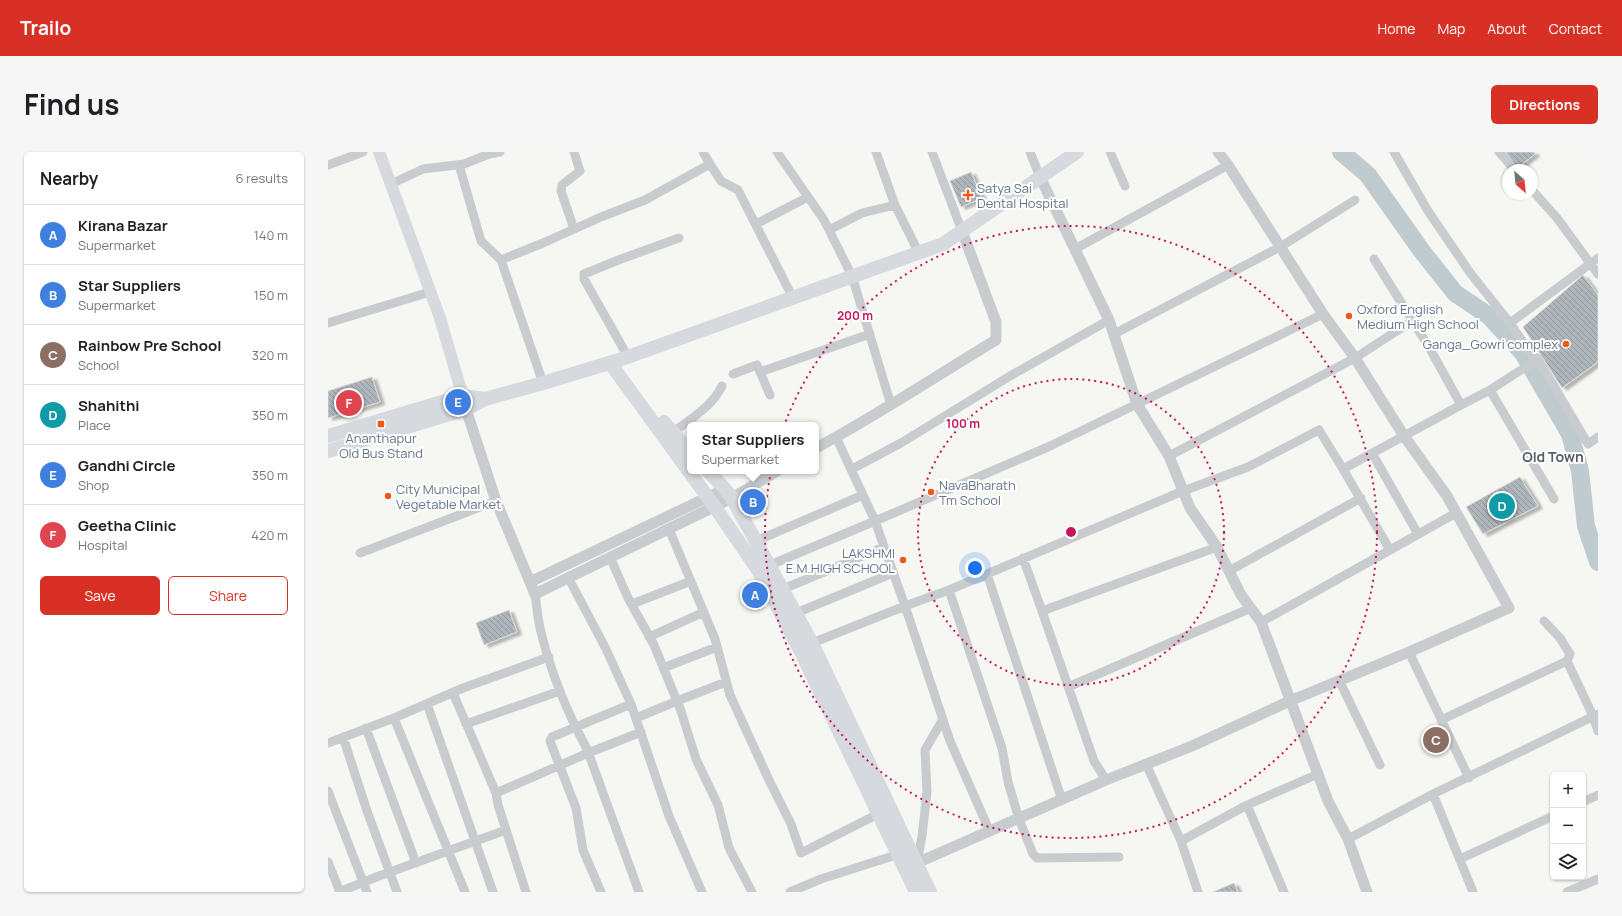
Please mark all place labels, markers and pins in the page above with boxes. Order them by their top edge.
place label: Satya Sai Dental Hospital [977,179,1068,212]
marker: Satya Sai Dental Hospital [962,189,974,201]
place label: Oxford English Medium High School [1357,300,1479,333]
marker: Oxford English Medium High School [1344,311,1354,321]
place label: Ganga_Gowri complex [1423,335,1558,353]
marker: Ganga_Gowri complex [1561,339,1571,349]
pin: E [445,387,471,417]
pin: F [336,388,362,418]
marker: Ananthapur Old Bus Stand [376,419,386,429]
place label: Ananthapur Old Bus Stand [339,429,423,462]
place label: NavaBharath Tm School [939,476,1016,509]
place label: City Municipal Vegetable Market [396,480,501,513]
pin: B [740,487,766,517]
marker: NavaBharath Tm School [926,487,936,497]
marker: City Municipal Vegetable Market [383,491,393,501]
pin: D [1489,491,1515,521]
centre of rings [1064,525,1078,539]
place label: LAKSHMI E.M.HIGH SCHOOL [786,544,895,577]
marker: LAKSHMI E.M.HIGH SCHOOL [898,555,908,565]
pin: A [742,580,768,610]
pin: C [1423,725,1449,755]

